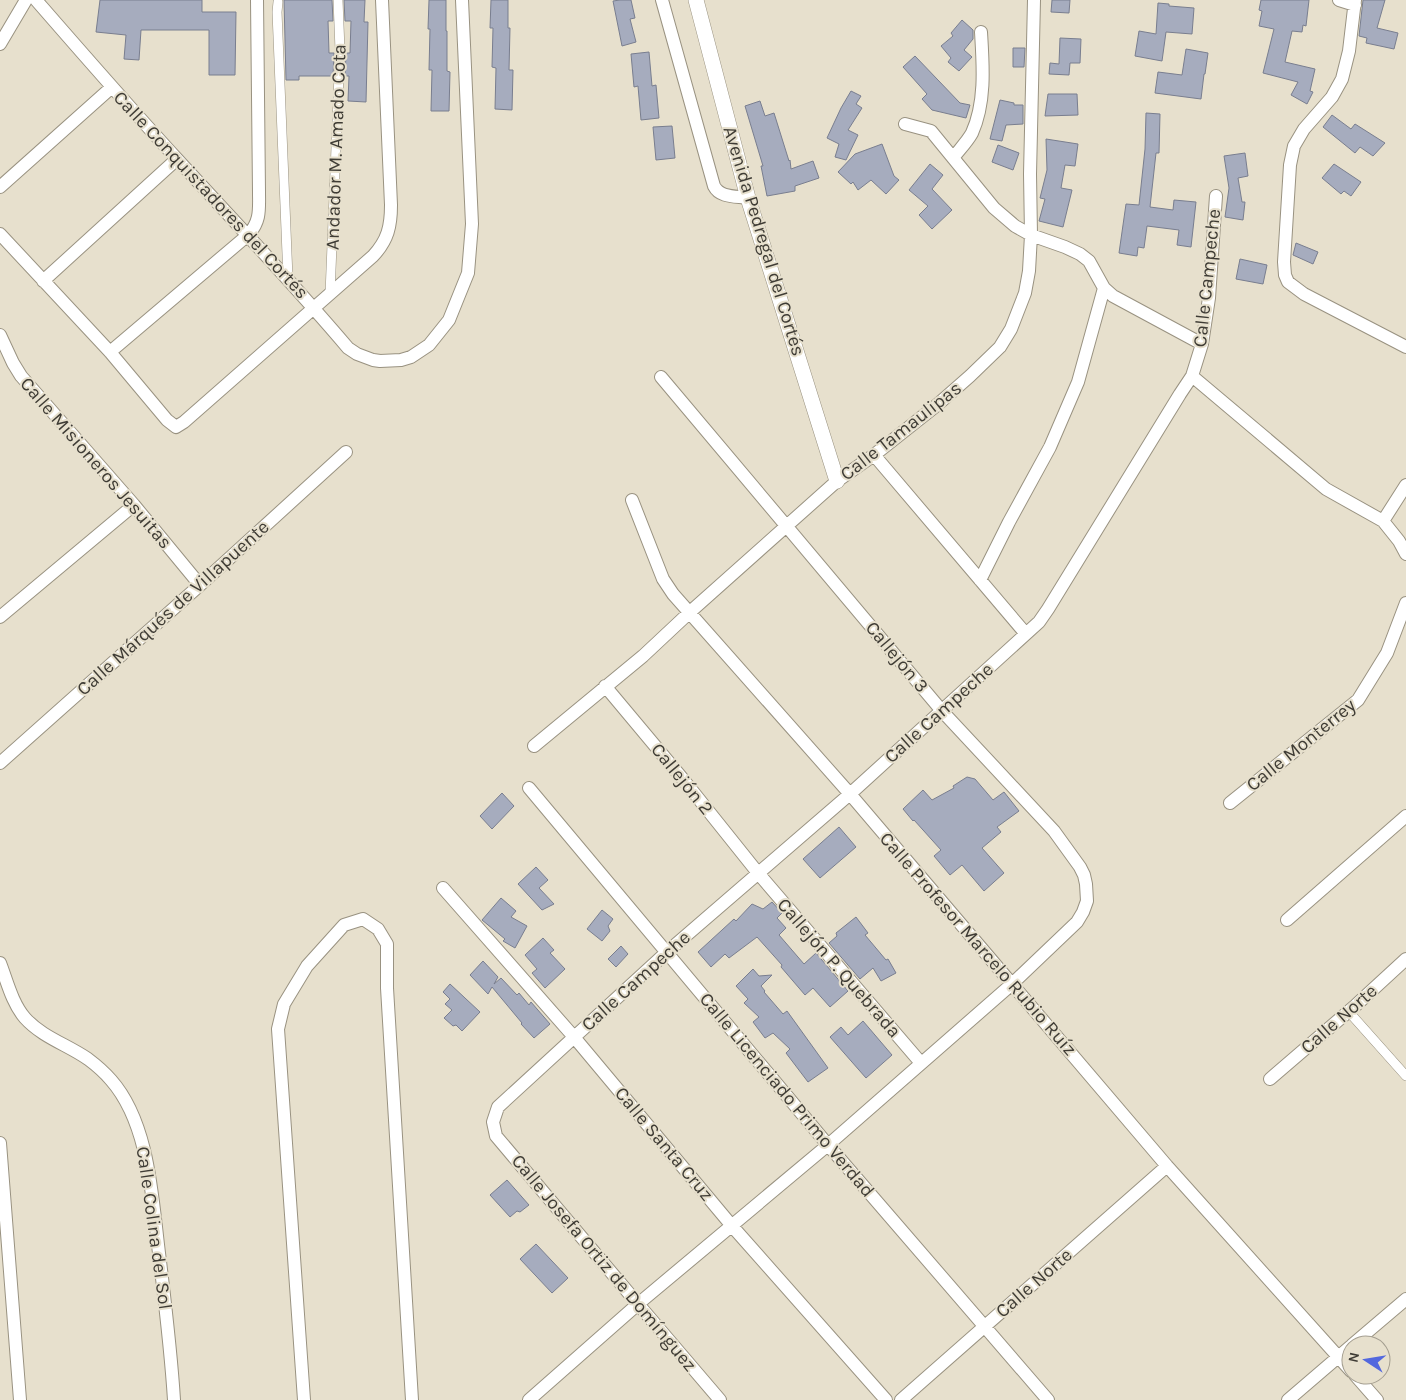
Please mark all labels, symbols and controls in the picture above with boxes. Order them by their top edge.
street label: Andador M. Amado Cota [321,44,351,250]
street label: Calle Conquistadores del Cortés [109,87,313,303]
street label: Avenida Pedregal del Cortés [719,124,809,358]
street label: Calle Campeche [1189,208,1225,348]
street label: Calle Misioneros Jesuitas [16,373,176,553]
street label: Calle Tamaulipas [836,377,966,485]
street label: Calle Márqués de Villapuente [72,516,274,700]
street label: Callejón 3 [861,617,933,697]
street label: Calle Campeche [880,658,998,768]
street label: Calle Monterrey [1242,694,1360,796]
street label: Callejón 2 [646,739,718,819]
street label: Calle Profesor Marcelo Rubio Ruíz [875,828,1081,1060]
street label: Callejón P. Quebrada [773,894,905,1042]
street label: Calle Campeche [577,926,695,1036]
street label: Calle Norte [1296,980,1382,1058]
street label: Calle Licenciado Primo Verdad [695,988,879,1202]
street label: Calle Santa Cruz [610,1083,718,1205]
street label: Calle Colina del Sol [132,1145,176,1311]
street label: Calle Josefa Ortiz de Domínguez [507,1150,701,1376]
street label: Calle Norte [991,1244,1077,1322]
north arrow [1341,1335,1391,1385]
text: N [1344,1351,1363,1364]

